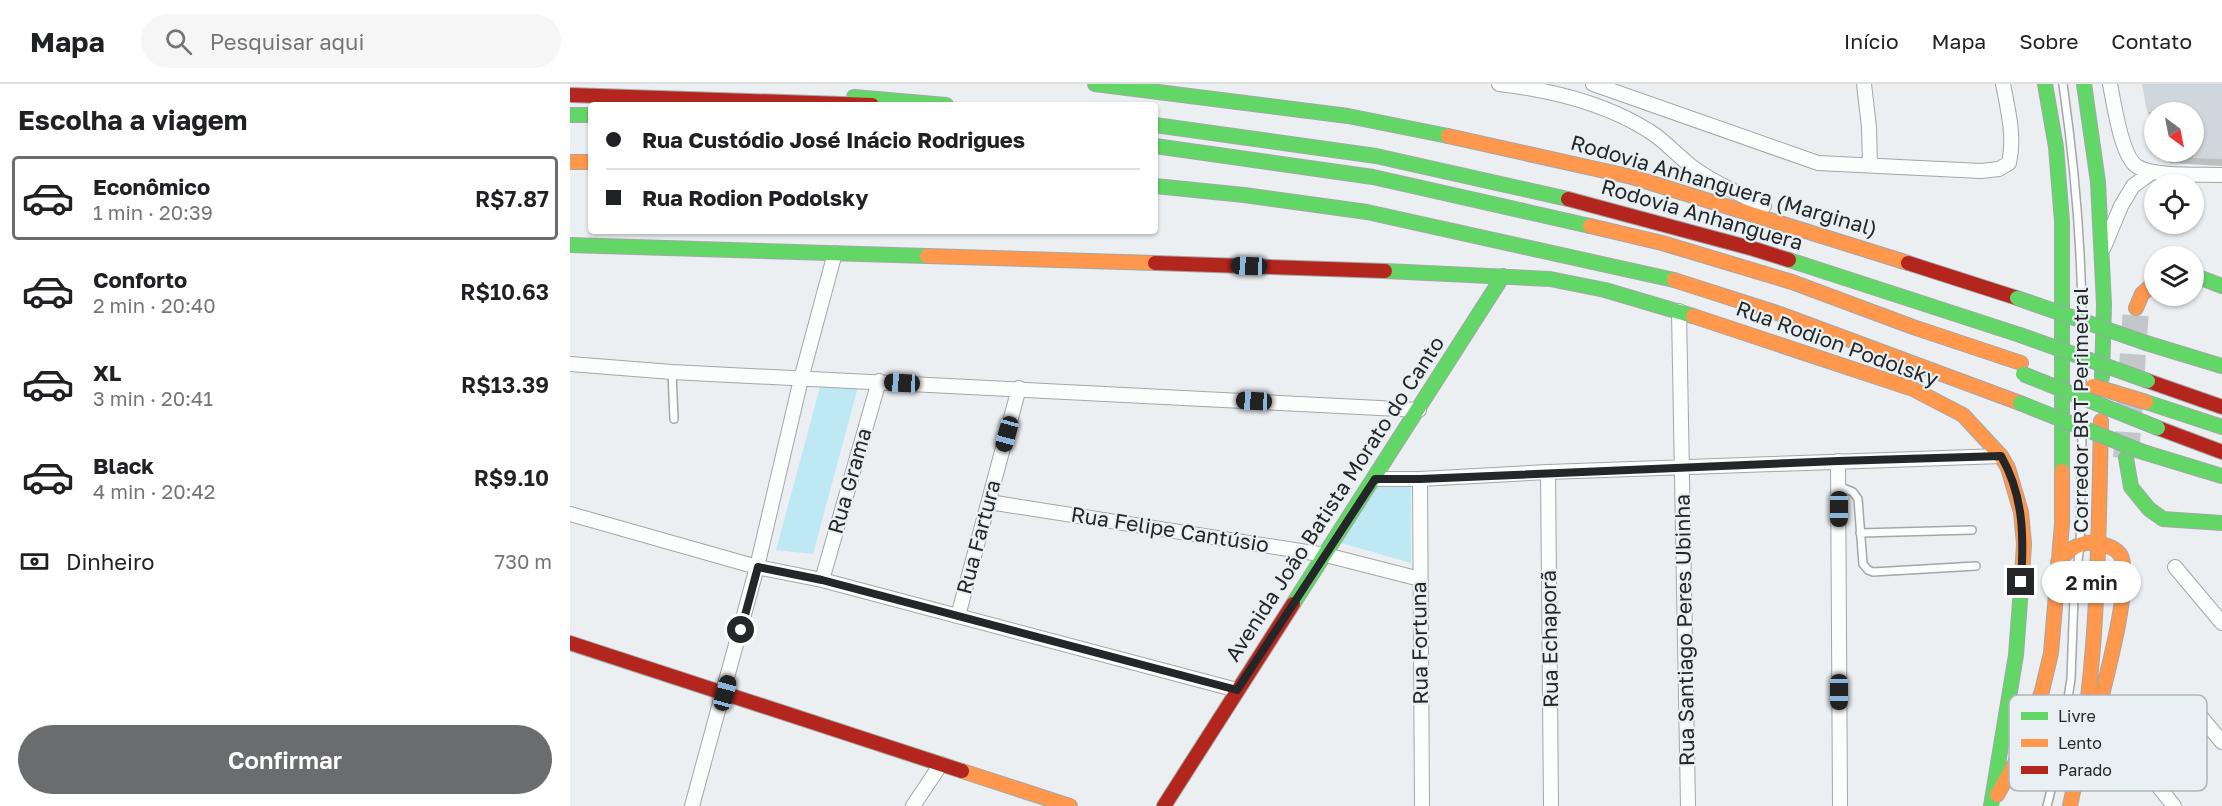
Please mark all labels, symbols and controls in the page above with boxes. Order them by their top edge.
search box [141,14,561,68]
text: Mapa [30,25,105,58]
icon: search [162,25,195,58]
text: Pesquisar aqui [210,28,364,55]
text: Início [1844,28,1899,54]
text: Mapa [1932,28,1986,54]
text: Sobre [2019,28,2078,54]
text: Contato [2111,28,2192,54]
north arrow [2144,102,2204,162]
map controls [2144,102,2204,306]
text: Escolha a viagem [18,104,247,136]
text: Rua Custódio José Inácio Rodrigues [642,126,1025,153]
street label: Rodovia Anhanguera (Marginal) [1568,130,1880,242]
icon: car [21,171,75,225]
text: Econômico [93,173,210,200]
street label: Rodovia Anhanguera [1598,174,1806,256]
button: locate [2144,174,2204,234]
text: Rua Rodion Podolsky [642,184,868,211]
text: R$7.87 [475,185,549,212]
text: 1 min · 20:39 [93,200,213,224]
button: layers [2144,246,2204,306]
car [1231,256,1267,276]
icon: car [21,264,75,318]
text: Conforto [93,266,187,293]
text: R$10.63 [460,278,549,305]
street label: Corredor BRT Perimetral [2067,287,2093,533]
text: 2 min · 20:40 [93,293,216,317]
street label: Rua Rodion Podolsky [1733,294,1942,392]
street label: Avenida João Batista Morato do Canto [1219,331,1449,666]
icon: car [21,357,75,411]
text: XL [93,359,121,386]
text: R$13.39 [461,371,549,398]
car [884,373,920,393]
text: 3 min · 20:41 [93,386,213,410]
car [1236,391,1272,411]
car [994,414,1020,454]
street label: Rua Grama [822,425,877,537]
icon: car [21,450,75,504]
text: Black [93,452,154,479]
text: R$9.10 [474,464,549,491]
street label: Rua Fartura [950,477,1006,597]
text: 4 min · 20:42 [93,479,215,503]
car [1830,491,1848,527]
street label: Rua Santiago Peres Ubinha [1669,494,1699,766]
street label: Rua Felipe Cantúsio [1069,501,1271,558]
icon: cash [18,545,51,578]
text: Dinheiro [66,548,155,575]
text: 730 m [495,549,552,573]
callout: 2 min [2042,561,2141,603]
route end [2007,568,2034,595]
street label: Rua Echaporã [1535,570,1563,708]
text: 2 min [2066,570,2118,594]
street label: Rua Fortuna [1405,581,1433,705]
route start [727,616,754,643]
car [712,673,738,713]
car [1830,674,1848,710]
legend [2009,695,2207,791]
text: Livre [2058,706,2096,726]
button: Confirmar [18,725,552,794]
text: Lento [2058,733,2102,753]
text: Parado [2058,760,2112,780]

